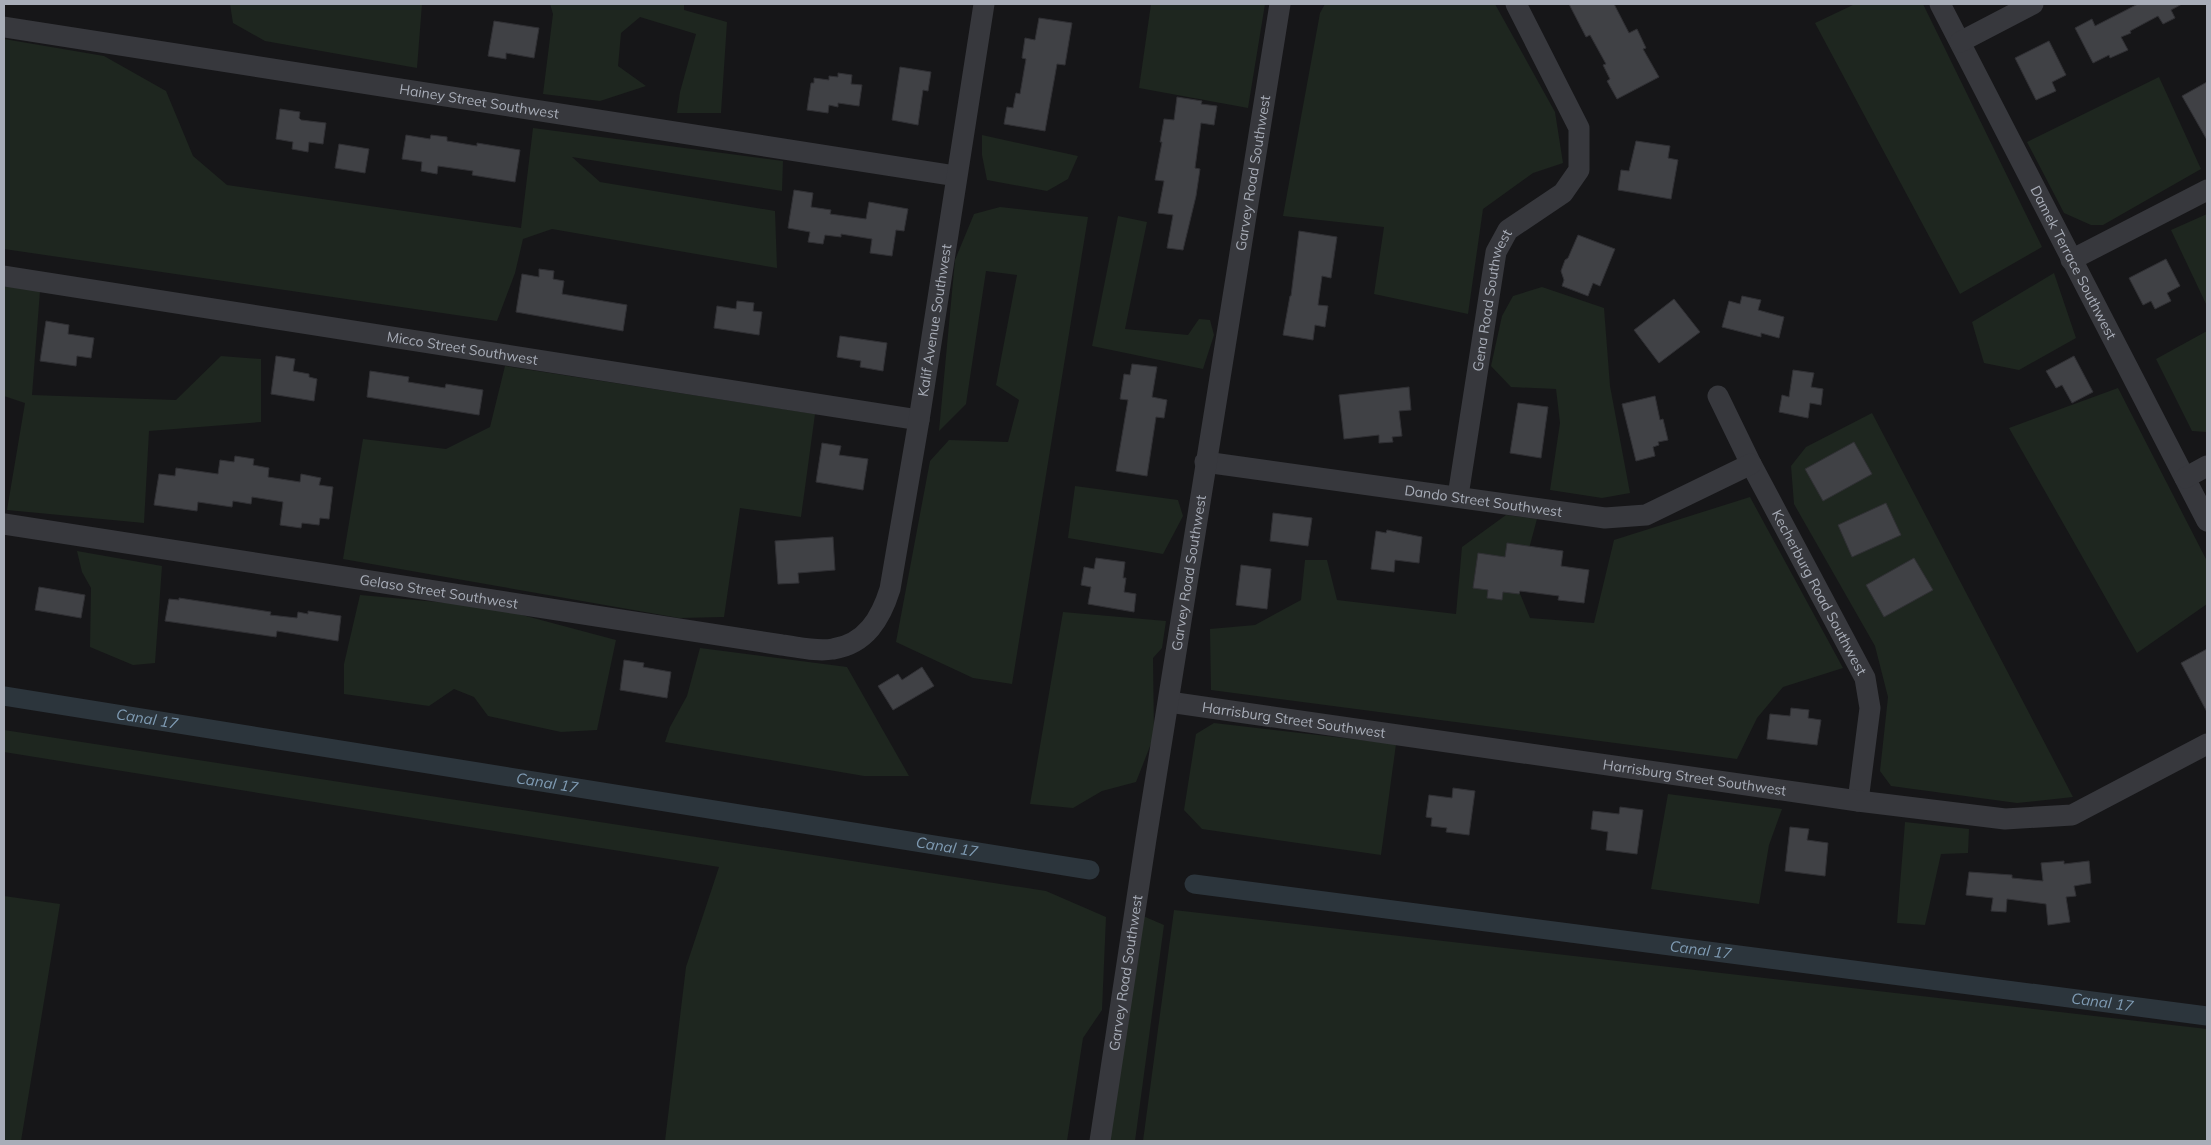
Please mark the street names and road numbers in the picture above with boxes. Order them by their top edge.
street label: Hainey Street Southwest [398,80,560,123]
street label: Garvey Road Southwest [1232,94,1274,252]
street label: Damek Terrace Southwest [2026,183,2121,343]
street label: Gena Road Southwest [1469,226,1516,373]
street label: Kalif Avenue Southwest [914,243,955,398]
street label: Micco Street Southwest [386,327,539,369]
street label: Dando Street Southwest [1403,481,1563,521]
street label: Garvey Road Southwest [1167,494,1210,652]
street label: Kecherburg Road Southwest [1768,506,1871,678]
street label: Gelaso Street Southwest [358,570,519,613]
street label: Harrisburg Street Southwest [1201,698,1387,742]
street label: Harrisburg Street Southwest [1602,755,1788,800]
street label: Garvey Road Southwest [1105,894,1146,1052]

